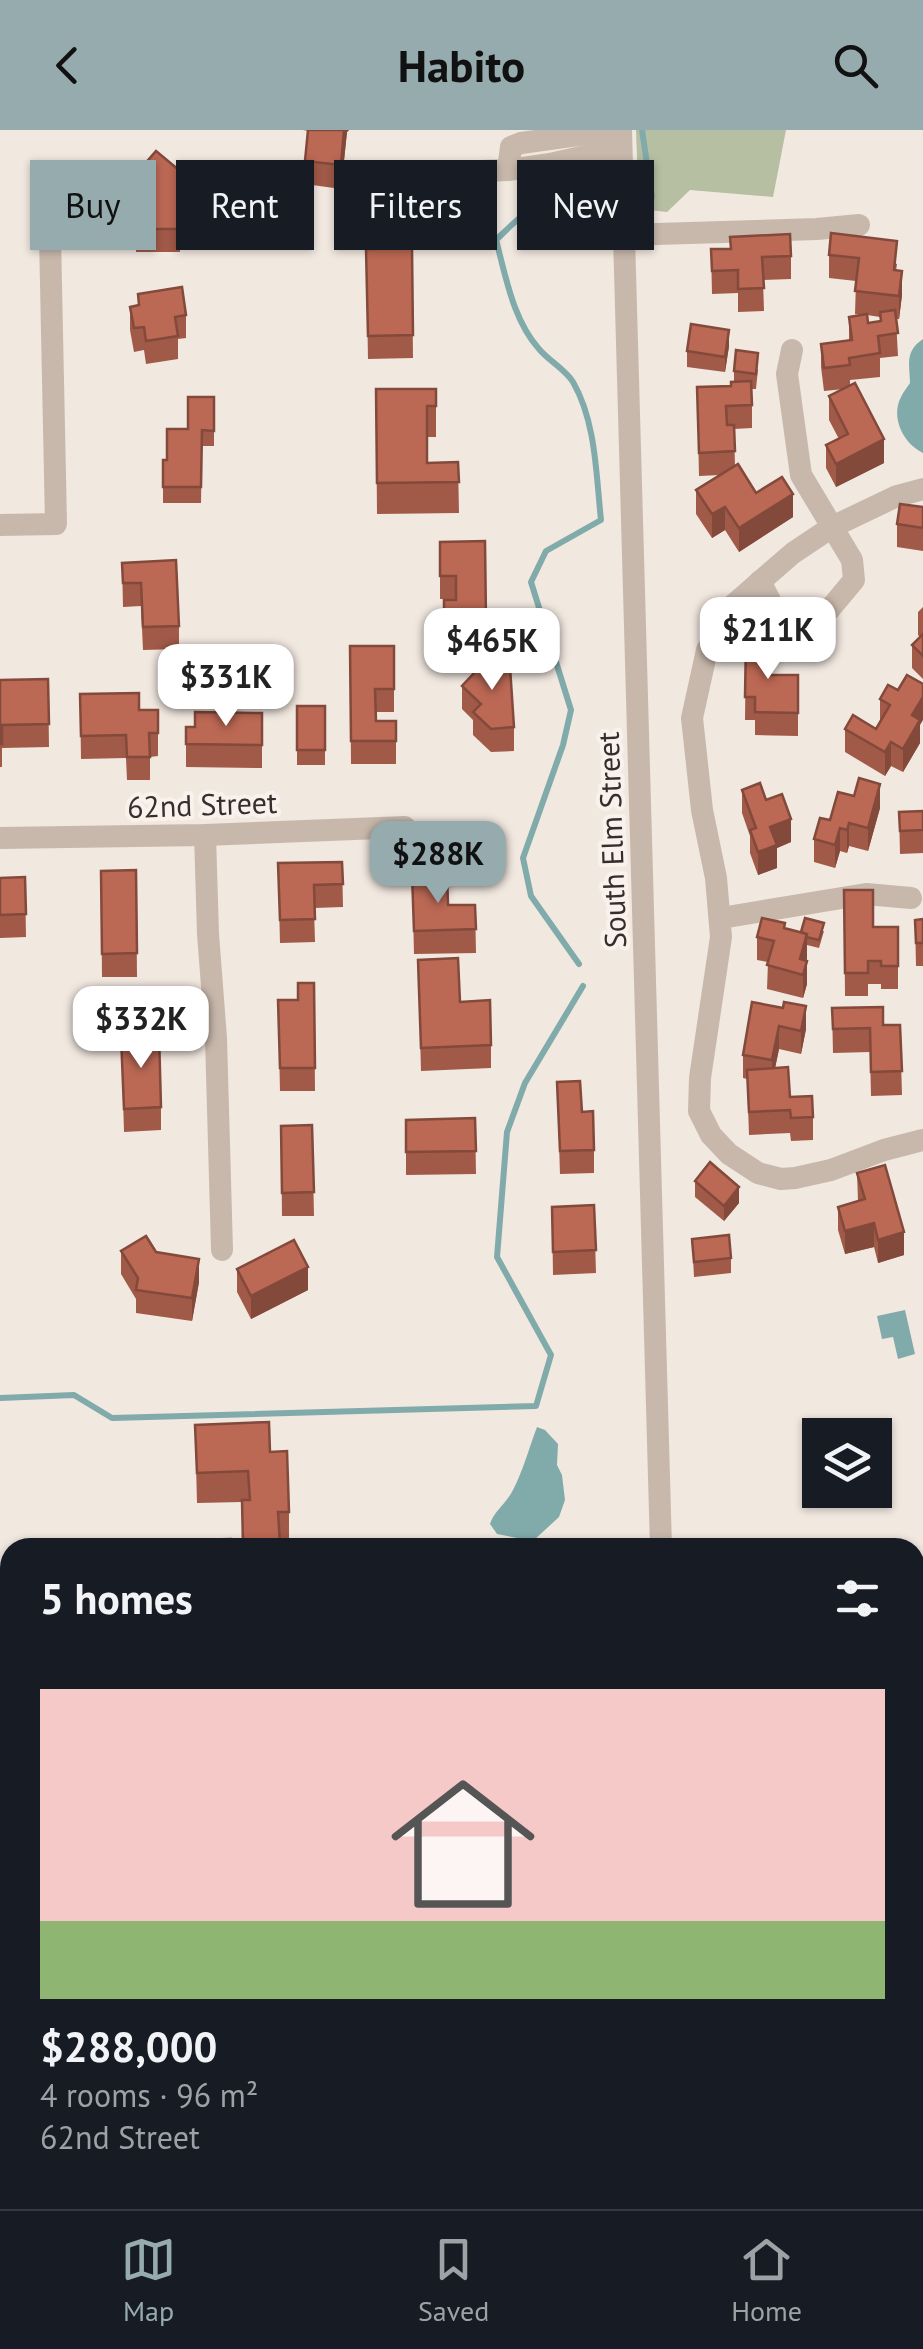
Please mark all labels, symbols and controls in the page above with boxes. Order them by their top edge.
text: Habito [398,36,525,94]
icon: back [40,38,95,93]
icon: search [828,38,883,93]
chip: Buy [30,160,156,250]
chip: Rent [176,160,314,250]
chip: Filters [334,160,497,250]
chip: New [517,160,654,250]
pin: $211K [698,597,838,682]
pin: $465K [422,608,562,693]
text: $211K [722,608,814,650]
text: $465K [446,619,538,661]
pin: $331K [156,644,296,729]
text: $331K [180,655,272,697]
street label: South Elm Street [588,731,634,949]
street label: 62nd Street [126,782,278,826]
pin: $288K [368,821,508,906]
text: $288K [392,832,484,874]
pin: $332K [71,986,211,1071]
text: $332K [95,997,187,1039]
map controls [802,1418,892,1508]
button: layers [802,1418,892,1508]
text: 5 homes [40,1571,193,1626]
icon: filters [830,1571,885,1626]
icon: home [373,1754,553,1934]
text: $288,000 [40,2019,217,2074]
text: 4 rooms · 96 m² [40,2074,258,2116]
text: 62nd Street [40,2116,200,2158]
tab: Map [121,2232,176,2329]
tab: Saved [418,2232,489,2329]
tab: Home [731,2232,802,2329]

